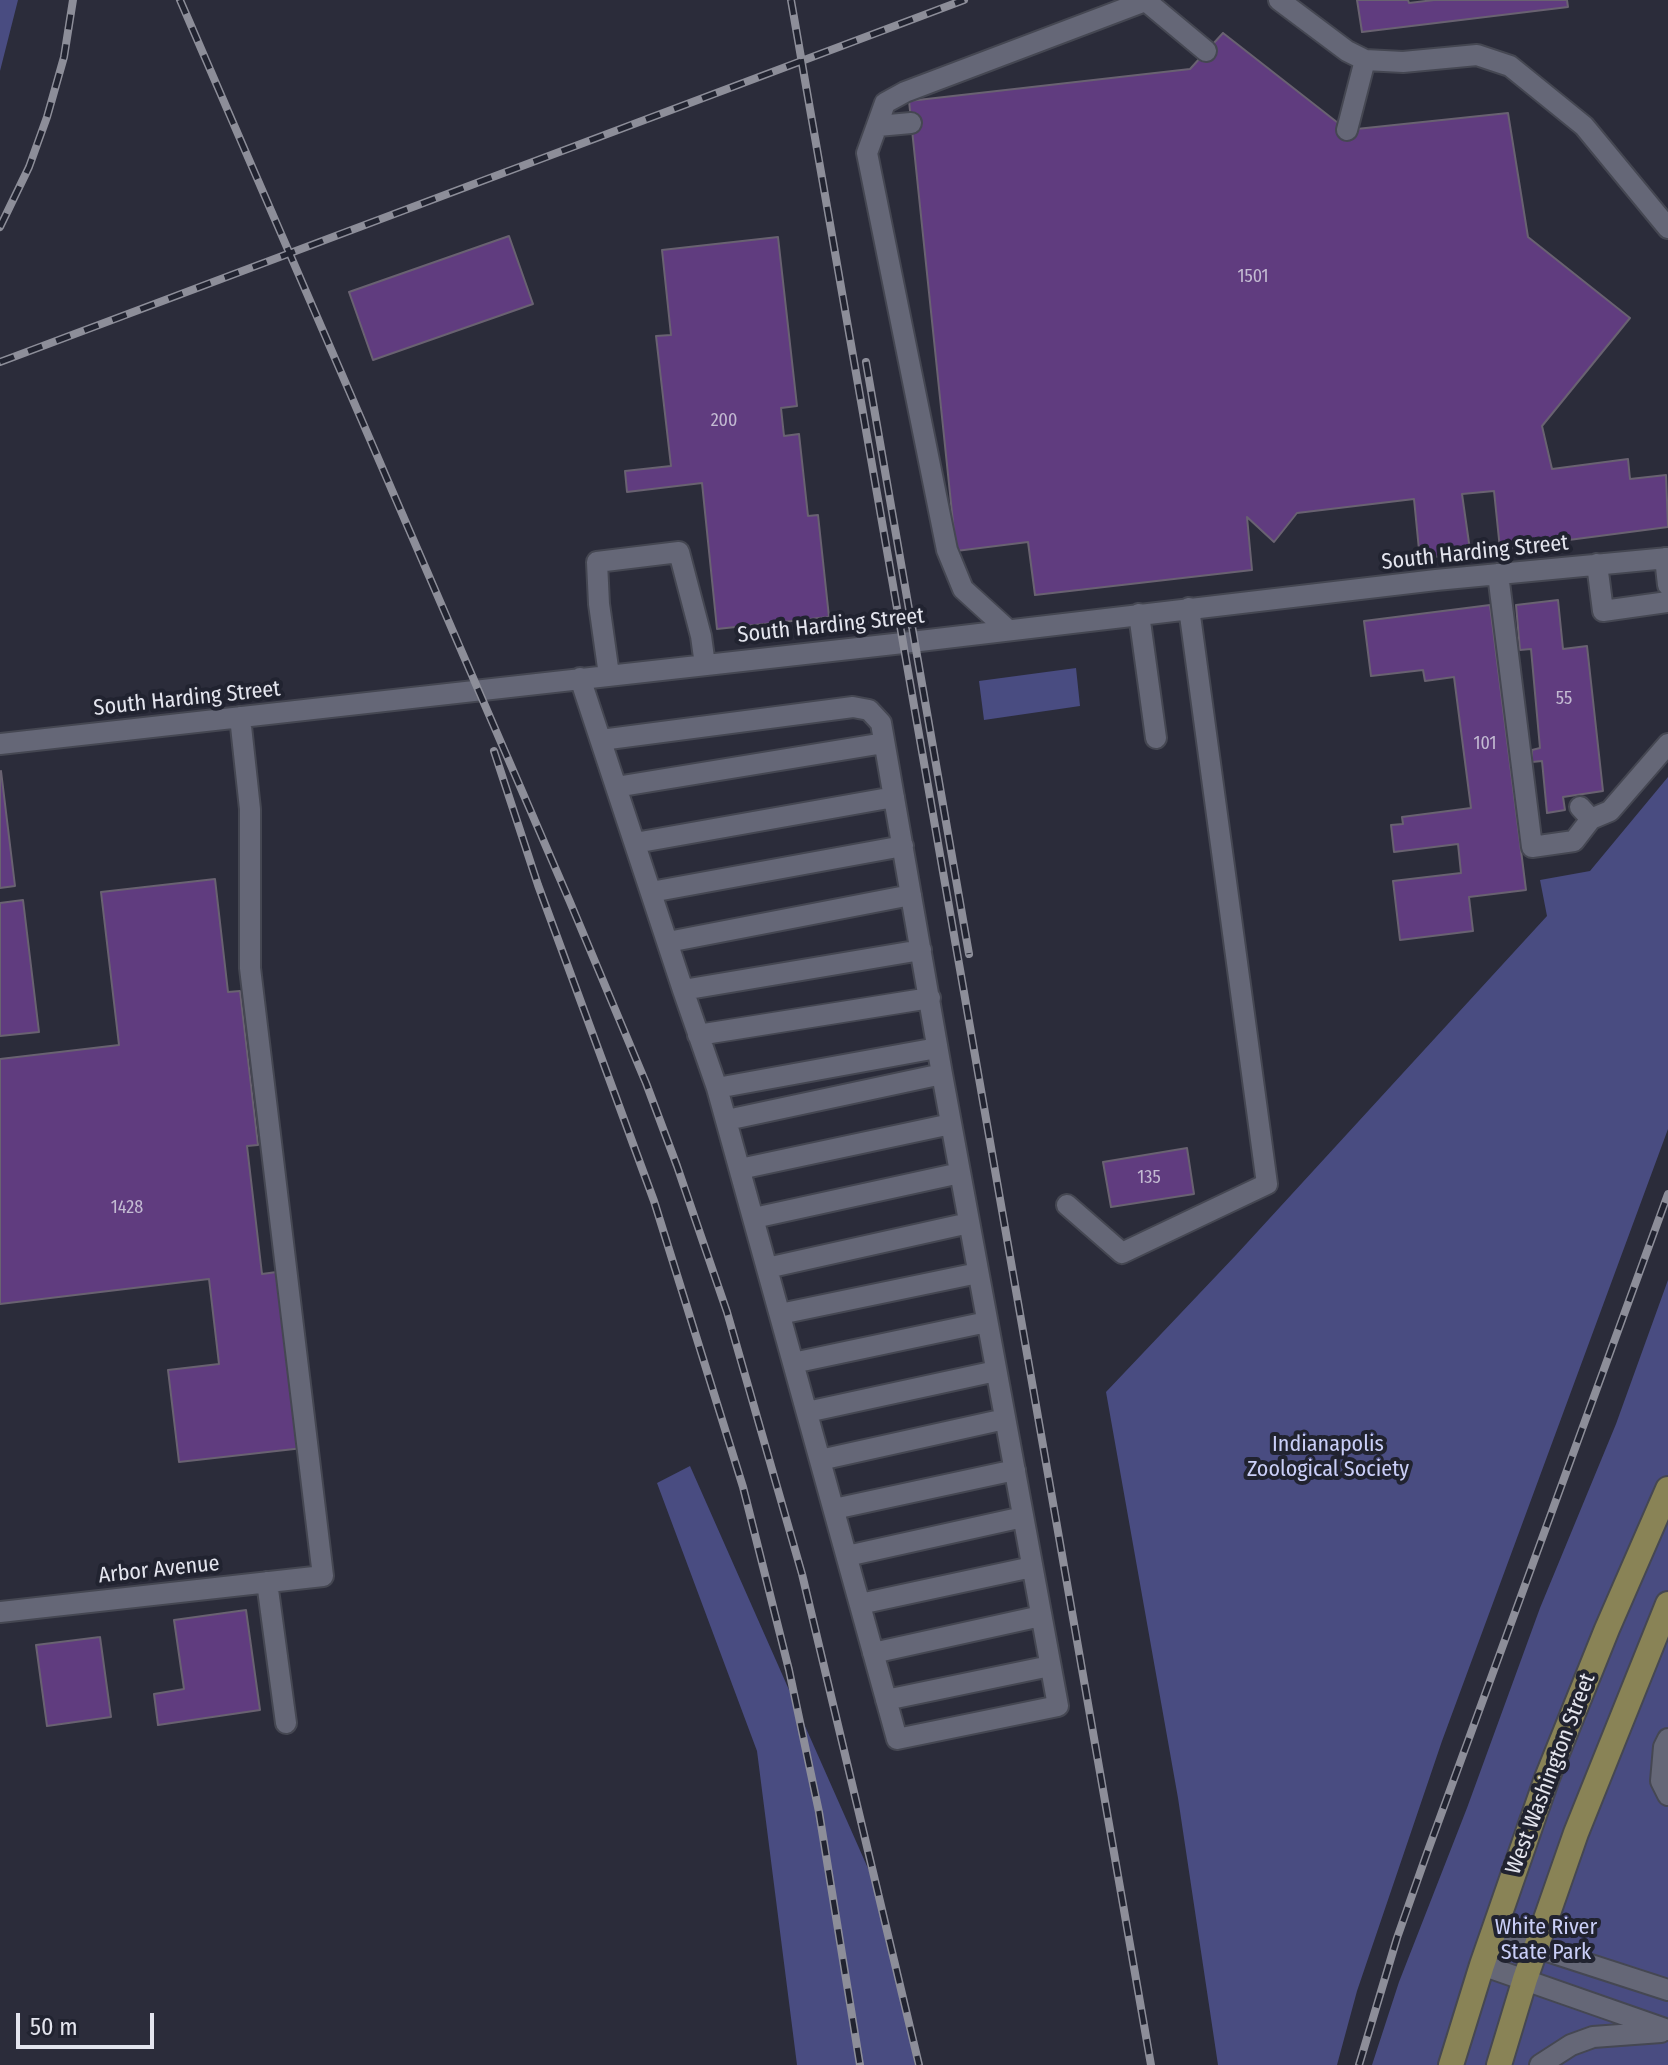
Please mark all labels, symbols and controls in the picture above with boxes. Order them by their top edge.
house number: 1501 [1237,266,1269,288]
house number: 200 [711,410,737,432]
street label: South Harding Street [1380,530,1570,576]
street label: South Harding Street [736,603,926,649]
street label: South Harding Street [92,676,282,722]
house number: 55 [1556,688,1572,710]
house number: 101 [1474,733,1496,755]
house number: 135 [1137,1167,1161,1189]
house number: 1428 [111,1197,143,1219]
park label: Indianapolis Zoological Society [1247,1432,1409,1484]
street label: Arbor Avenue [97,1551,221,1589]
street label: West Washington Street [1500,1670,1602,1878]
park label: White River State Park [1495,1915,1597,1966]
scale bar [20,1997,158,2047]
text: 50 m [30,2013,78,2041]

